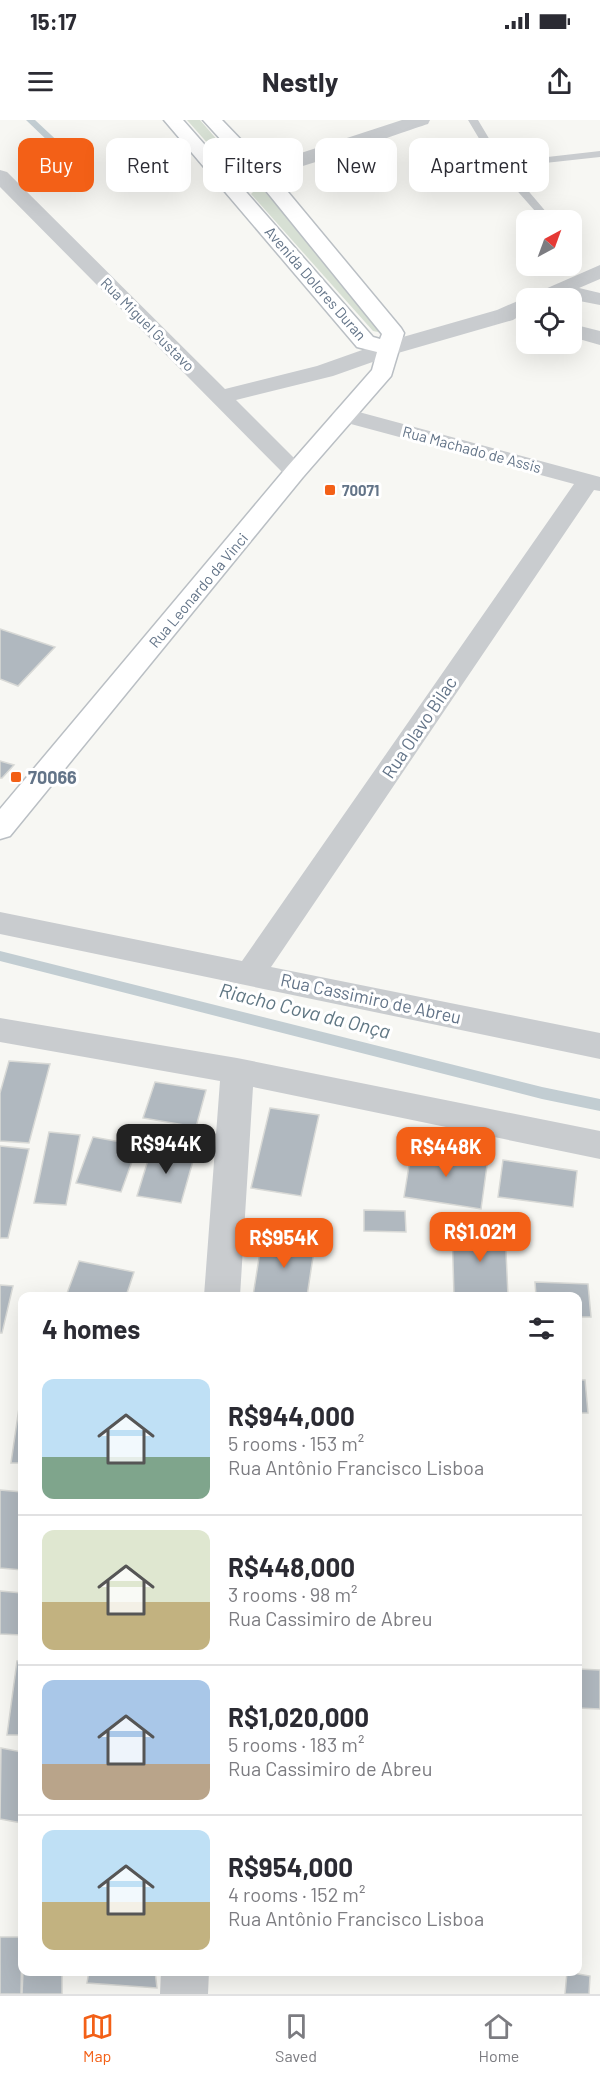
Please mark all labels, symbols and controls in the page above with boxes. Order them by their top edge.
text: 15:17 [30,8,76,34]
icon: menu [24,65,57,98]
text: Nestly [262,65,338,97]
icon: share [543,65,576,98]
chip: Buy [18,138,94,192]
chip: Rent [106,138,191,192]
chip: Filters [203,138,303,192]
chip: New [315,138,397,192]
chip: Apartment [409,138,549,192]
north arrow [516,210,582,276]
map controls [516,210,582,354]
street label: Avenida Dolores Duran [262,222,370,344]
street label: Rua Miguel Gustavo [97,273,199,375]
button: locate [516,288,582,354]
street label: Rua Machado de Assis [401,422,543,476]
place label: 70071 [342,481,379,499]
marker: 70071 [323,483,337,497]
street label: Rua Leonardo da Vinci [145,529,251,651]
street label: Rua Olavo Bilac [377,672,461,782]
place label: 70066 [28,766,77,788]
marker: 70066 [9,770,23,784]
street label: Rua Cassimiro de Abreu [279,968,463,1028]
water label: Riacho Cova da Onça [217,977,393,1043]
pin: R$944K [117,1124,215,1175]
pin: R$448K [397,1127,495,1178]
text: R$944K [130,1131,202,1155]
text: R$448K [410,1134,482,1158]
pin: R$1.02M [425,1212,535,1263]
pin: R$954K [235,1218,333,1269]
text: R$1.02M [444,1219,516,1243]
text: R$954K [249,1225,319,1249]
icon: filters [525,1312,558,1345]
text: 4 homes [42,1313,140,1344]
text: R$944,000 [228,1400,355,1431]
icon: home [90,1403,162,1475]
text: 5 rooms · 153 m² [228,1431,364,1455]
text: Rua Antônio Francisco Lisboa [228,1455,484,1479]
text: R$448,000 [228,1551,355,1582]
icon: home [90,1554,162,1626]
text: 3 rooms · 98 m² [228,1582,358,1606]
text: Rua Cassimiro de Abreu [228,1606,432,1630]
text: R$1,020,000 [228,1701,369,1732]
icon: home [90,1704,162,1776]
text: 5 rooms · 183 m² [228,1732,364,1756]
text: Rua Cassimiro de Abreu [228,1756,432,1780]
text: R$954,000 [228,1851,353,1882]
icon: home [90,1854,162,1926]
text: 4 rooms · 152 m² [228,1882,365,1906]
text: Rua Antônio Francisco Lisboa [228,1906,484,1930]
tab: Map [81,2010,114,2065]
tab: Saved [275,2010,317,2065]
tab: Home [478,2010,519,2065]

